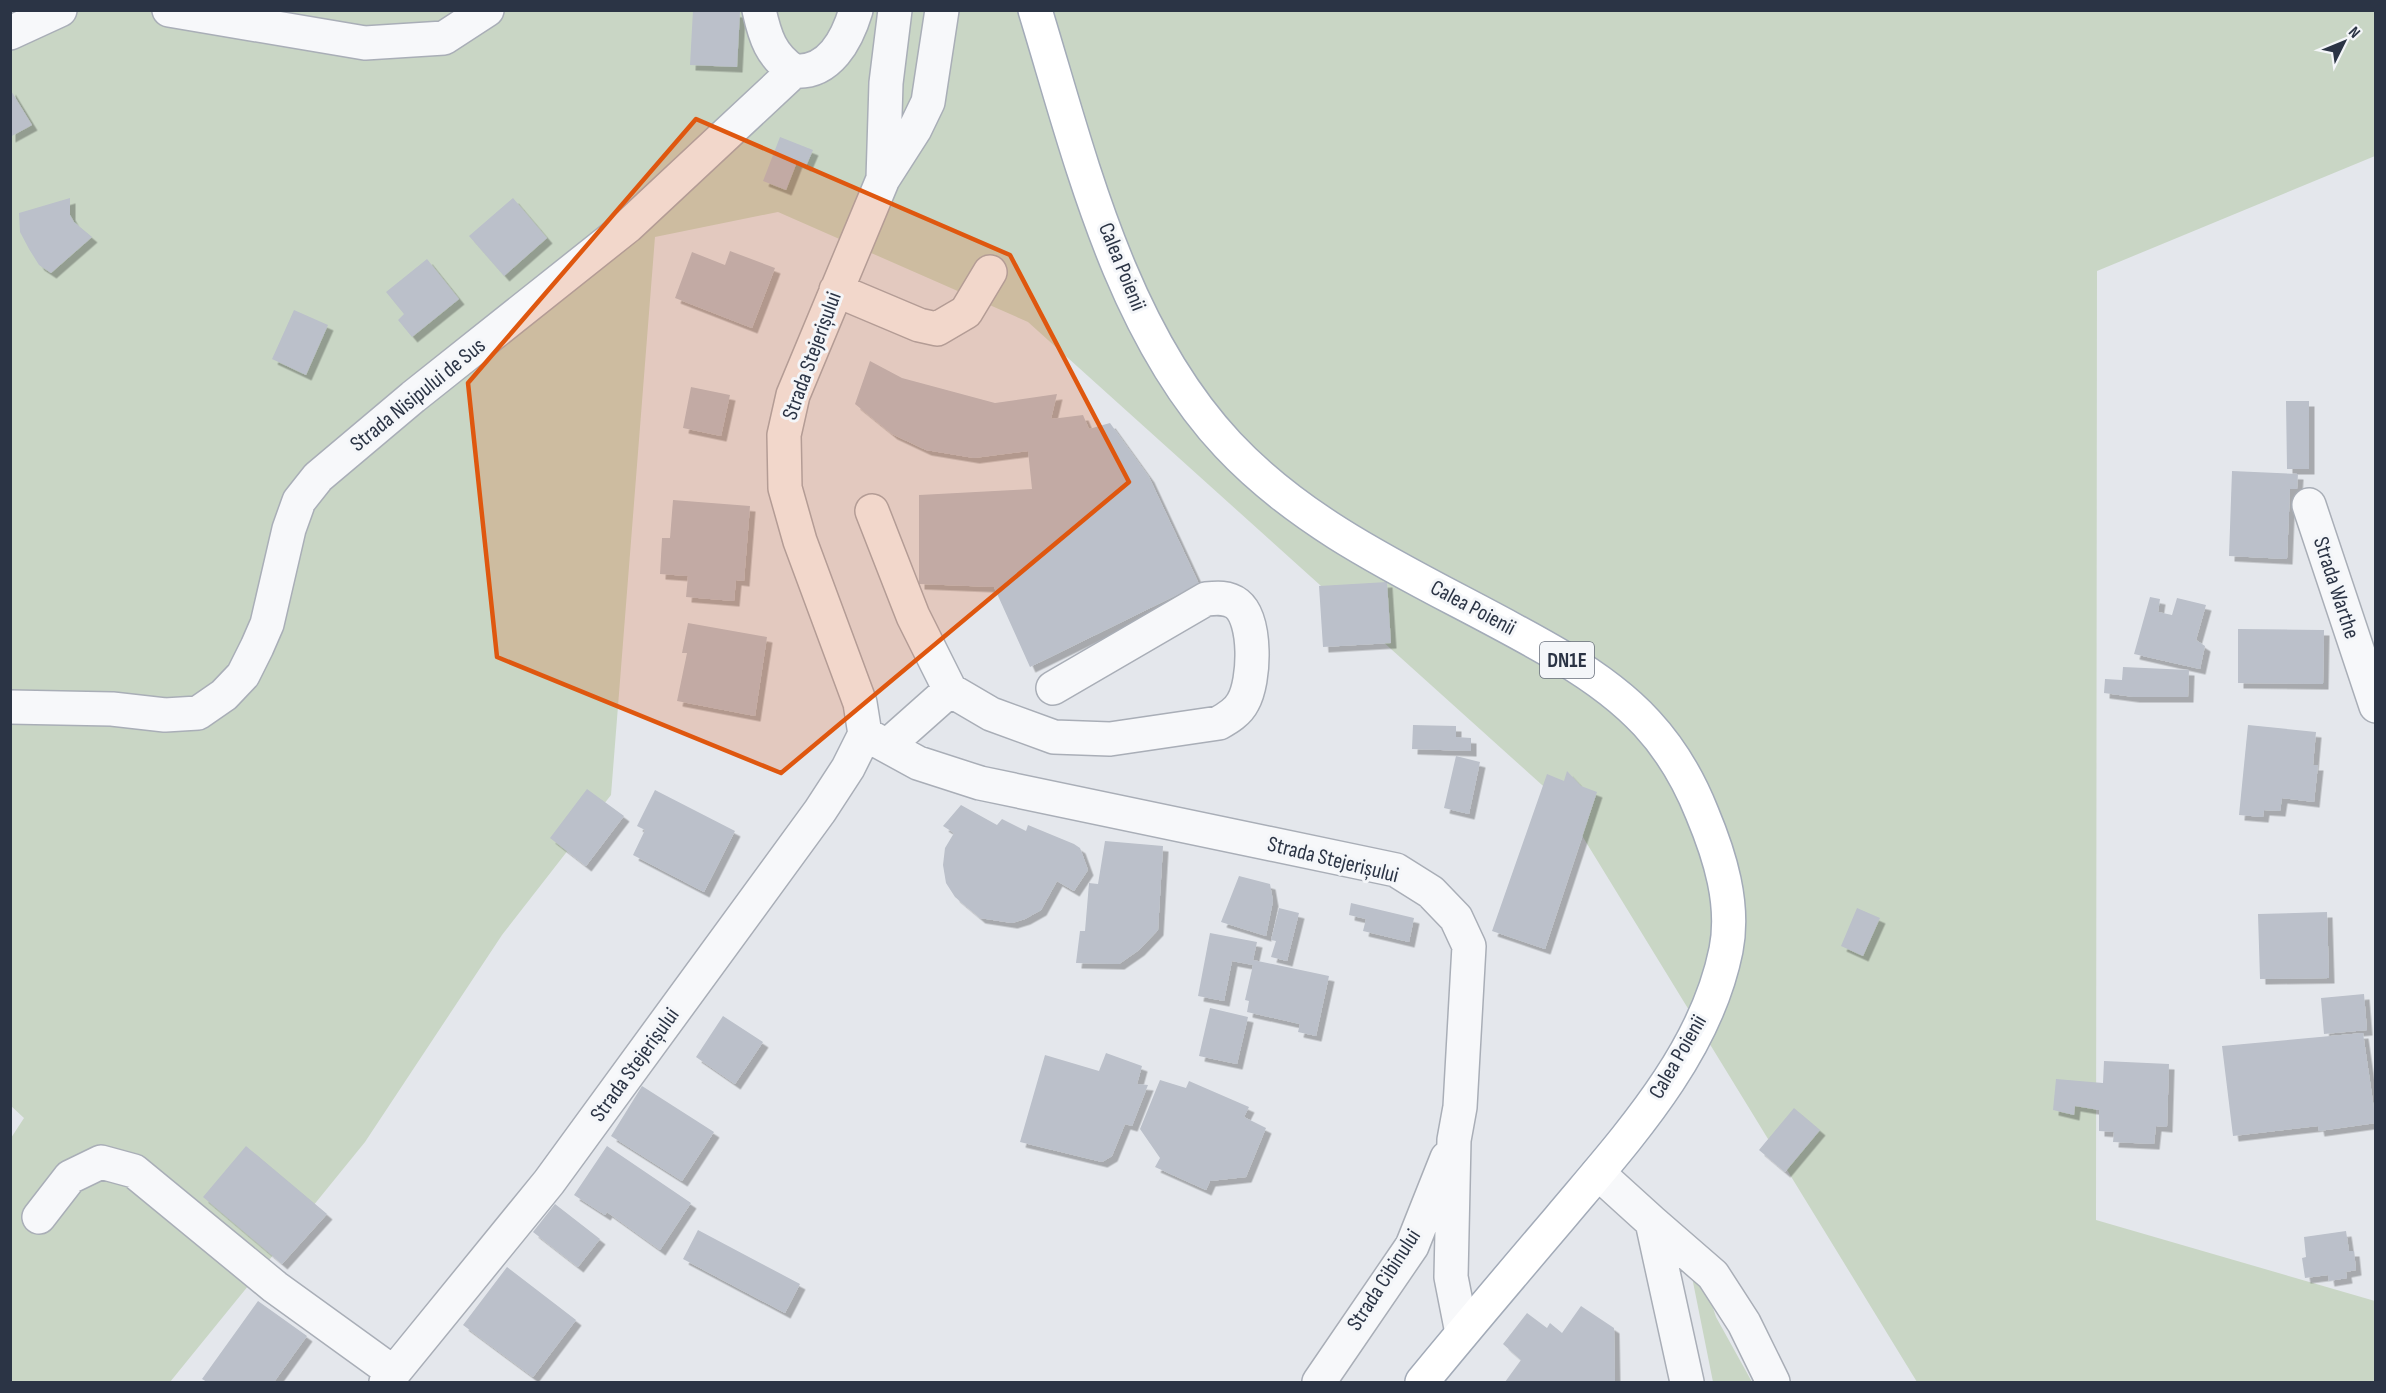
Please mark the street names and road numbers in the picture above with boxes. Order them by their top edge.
street label: Calea Poienii [1092,219,1152,315]
street label: Strada Stejerișului [776,288,848,424]
street label: Strada Nisipului de Sus [345,332,491,458]
street label: Strada Warthe [2307,534,2365,642]
street label: Calea Poienii [1426,574,1520,642]
road number: DN1E [1540,642,1594,678]
street label: Strada Stejerișului [1265,831,1401,889]
street label: Strada Stejerișului [585,1003,685,1127]
street label: Calea Poienii [1643,1010,1713,1104]
street label: Strada Cibinului [1341,1224,1427,1336]

